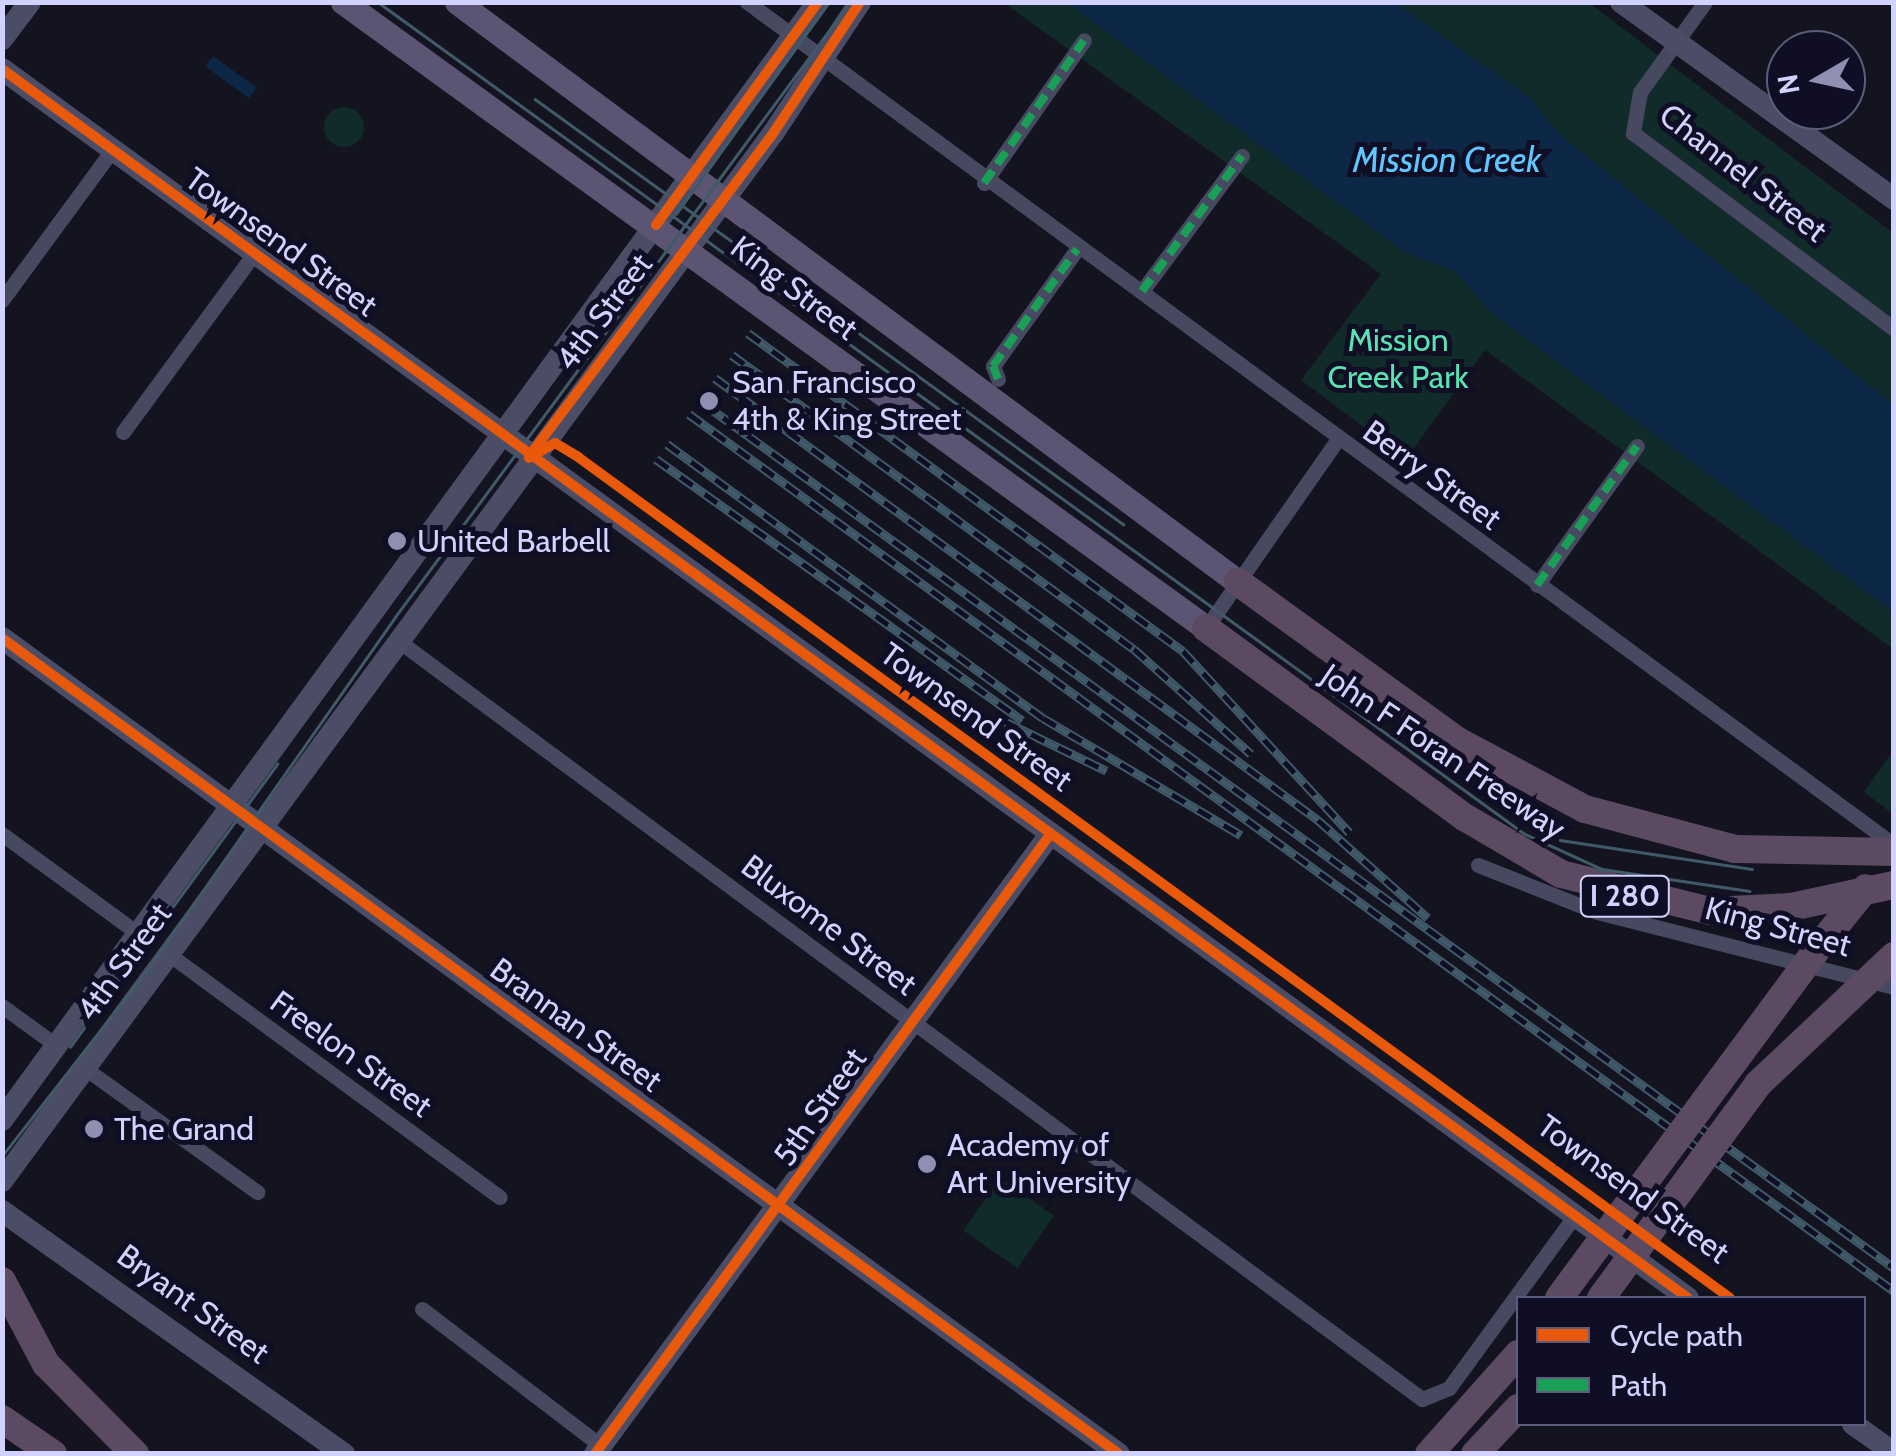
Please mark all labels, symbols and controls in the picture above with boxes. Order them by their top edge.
north arrow [1766,30,1866,130]
text: N [1770,72,1807,97]
street label: Channel Street [1652,96,1834,250]
water label: Mission Creek [1353,139,1541,181]
street label: Townsend Street [178,160,384,324]
street label: King Street [723,228,865,348]
street label: 4th Street [548,246,660,378]
park label: Mission Creek Park [1327,322,1469,397]
place label: San Francisco 4th & King Street [732,364,962,439]
marker: San Francisco 4th & King Street [696,388,722,414]
street label: Berry Street [1355,412,1509,538]
place label: United Barbell [417,522,610,560]
marker: United Barbell [386,530,408,552]
street label: Townsend Street [873,635,1079,799]
street label: John F Foran Freeway [1313,656,1573,848]
street label: Bluxome Street [734,847,924,1003]
road number: I 280 [1578,871,1672,921]
street label: King Street [1701,889,1855,965]
street label: 4th Street [68,896,180,1028]
street label: Brannan Street [483,950,669,1100]
street label: Freelon Street [263,983,439,1125]
street label: 5th Street [766,1041,874,1173]
street label: Townsend Street [1530,1107,1736,1271]
place label: The Grand [114,1110,254,1148]
marker: The Grand [83,1118,105,1140]
place label: Academy of Art University [947,1127,1131,1202]
marker: Academy of Art University [916,1153,938,1175]
street label: Bryant Street [110,1236,276,1372]
legend [1516,1296,1866,1426]
text: Cycle path [1610,1317,1743,1354]
text: Path [1610,1367,1667,1404]

